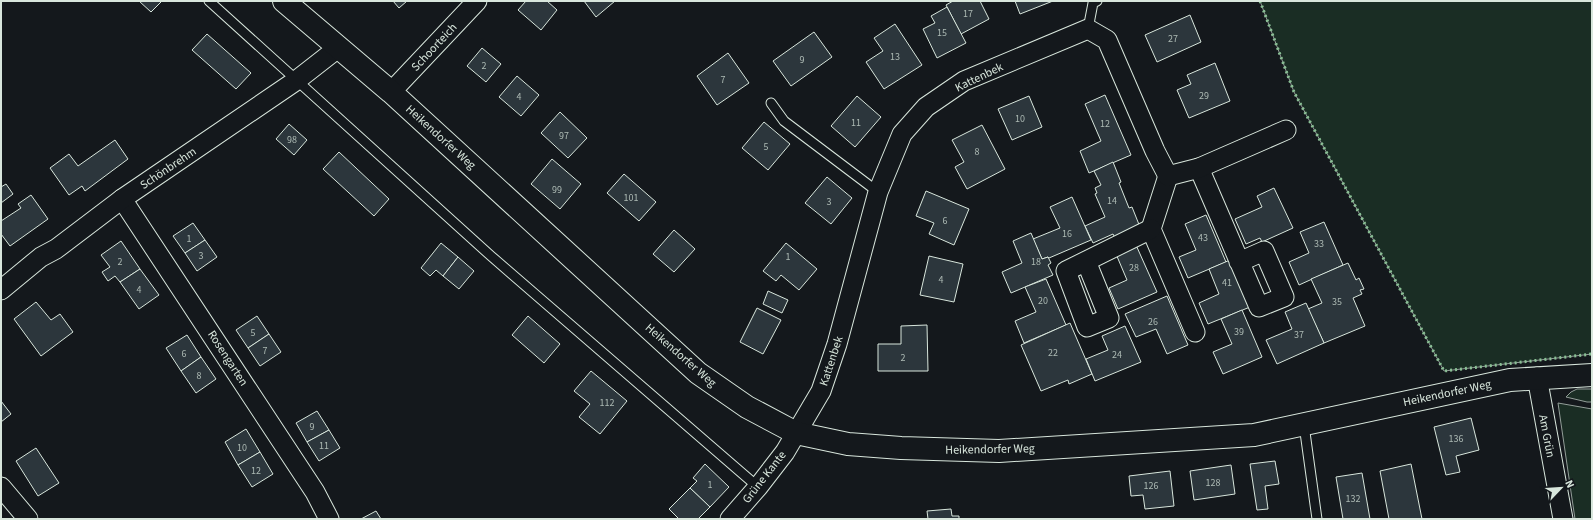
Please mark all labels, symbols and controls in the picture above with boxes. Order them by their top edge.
house number: 17 [963,7,973,21]
street label: Schoorteich [408,19,461,75]
house number: 15 [937,26,947,40]
house number: 27 [1168,32,1178,46]
house number: 13 [890,50,900,64]
house number: 9 [800,53,805,67]
street label: Kattenbek [952,58,1006,96]
house number: 2 [482,59,487,73]
house number: 7 [721,73,726,87]
house number: 29 [1199,89,1209,103]
house number: 4 [517,90,522,104]
street label: Heikendorfer Weg [402,101,480,174]
house number: 10 [1015,112,1025,126]
house number: 11 [851,116,861,130]
house number: 12 [1100,117,1110,131]
house number: 97 [559,129,569,143]
house number: 98 [287,133,297,147]
house number: 5 [764,140,769,154]
street label: Schönbrehm [137,143,200,194]
house number: 8 [975,145,980,159]
house number: 99 [552,183,562,197]
house number: 101 [624,191,638,205]
house number: 14 [1107,194,1117,208]
house number: 3 [827,195,832,209]
house number: 6 [943,214,948,228]
house number: 16 [1062,227,1072,241]
house number: 43 [1198,231,1208,245]
house number: 1 [187,232,192,246]
house number: 33 [1314,237,1324,251]
house number: 3 [199,249,204,263]
house number: 1 [786,250,791,264]
house number: 2 [118,255,123,269]
house number: 18 [1031,255,1041,269]
house number: 28 [1129,261,1139,275]
house number: 4 [939,273,944,287]
house number: 41 [1222,276,1232,290]
house number: 4 [137,283,142,297]
house number: 20 [1038,294,1048,308]
house number: 35 [1332,295,1342,309]
house number: 26 [1148,315,1158,329]
street label: Heikendorfer Weg [641,320,720,391]
house number: 39 [1234,325,1244,339]
house number: 5 [251,326,256,340]
street label: Rosengarten [203,327,252,389]
house number: 37 [1294,328,1304,342]
street label: Kattenbek [815,334,848,388]
house number: 7 [263,344,268,358]
house number: 22 [1048,346,1058,360]
house number: 6 [182,347,187,361]
house number: 24 [1112,348,1122,362]
house number: 2 [901,351,906,365]
house number: 8 [197,369,202,383]
street label: Heikendorfer Weg [1402,376,1493,411]
house number: 112 [600,396,614,410]
street label: Am Grün [1534,413,1559,459]
house number: 9 [310,420,315,434]
house number: 136 [1449,432,1463,446]
house number: 11 [319,439,329,453]
street label: Heikendorfer Weg [945,440,1035,459]
house number: 10 [237,441,247,455]
street label: Grüne Kante [738,447,790,507]
house number: 12 [251,464,261,478]
north arrow [1541,468,1581,508]
house number: 128 [1206,476,1220,490]
text: N [1561,477,1578,490]
house number: 1 [708,478,713,492]
house number: 126 [1144,479,1158,493]
house number: 132 [1346,492,1360,506]

